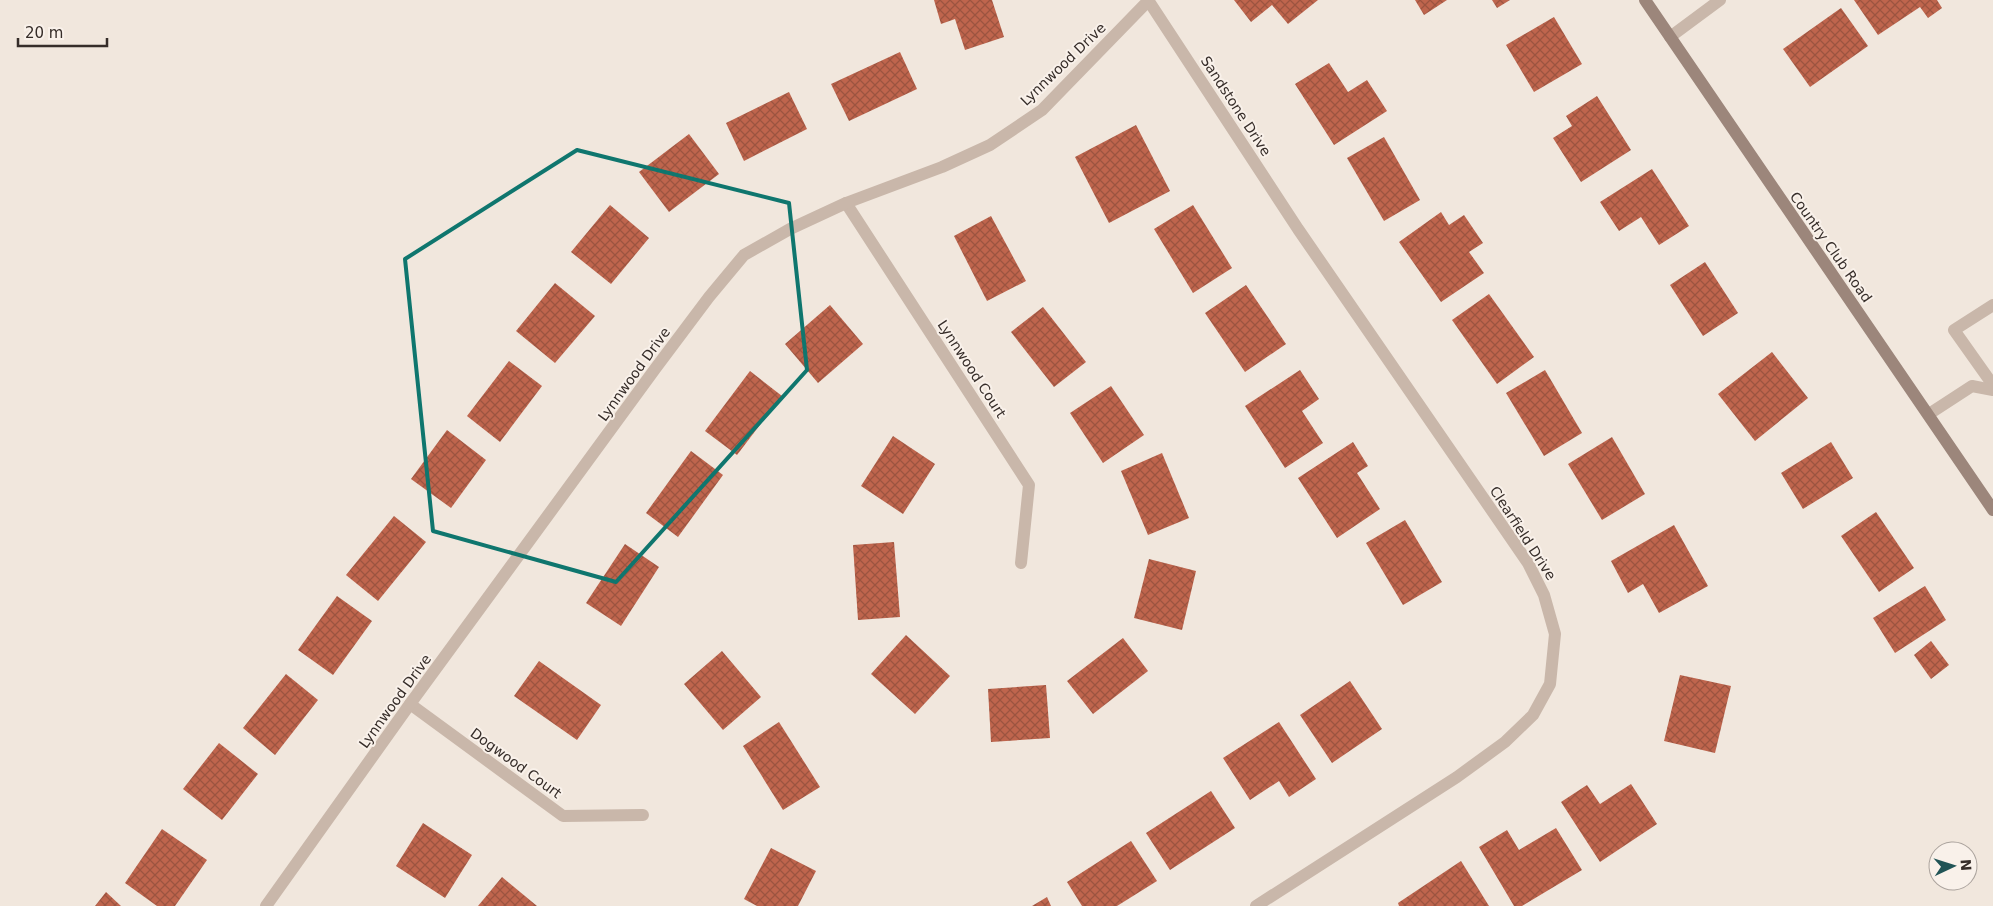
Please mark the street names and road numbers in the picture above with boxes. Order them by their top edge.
street label: Lynnwood Drive [1017,19,1109,109]
street label: Sandstone Drive [1198,53,1274,159]
street label: Country Club Road [1787,189,1875,305]
street label: Lynnwood Court [935,317,1010,421]
street label: Lynnwood Drive [595,324,673,424]
street label: Clearfield Drive [1487,483,1559,583]
street label: Lynnwood Drive [356,651,434,751]
street label: Dogwood Court [467,725,565,802]

